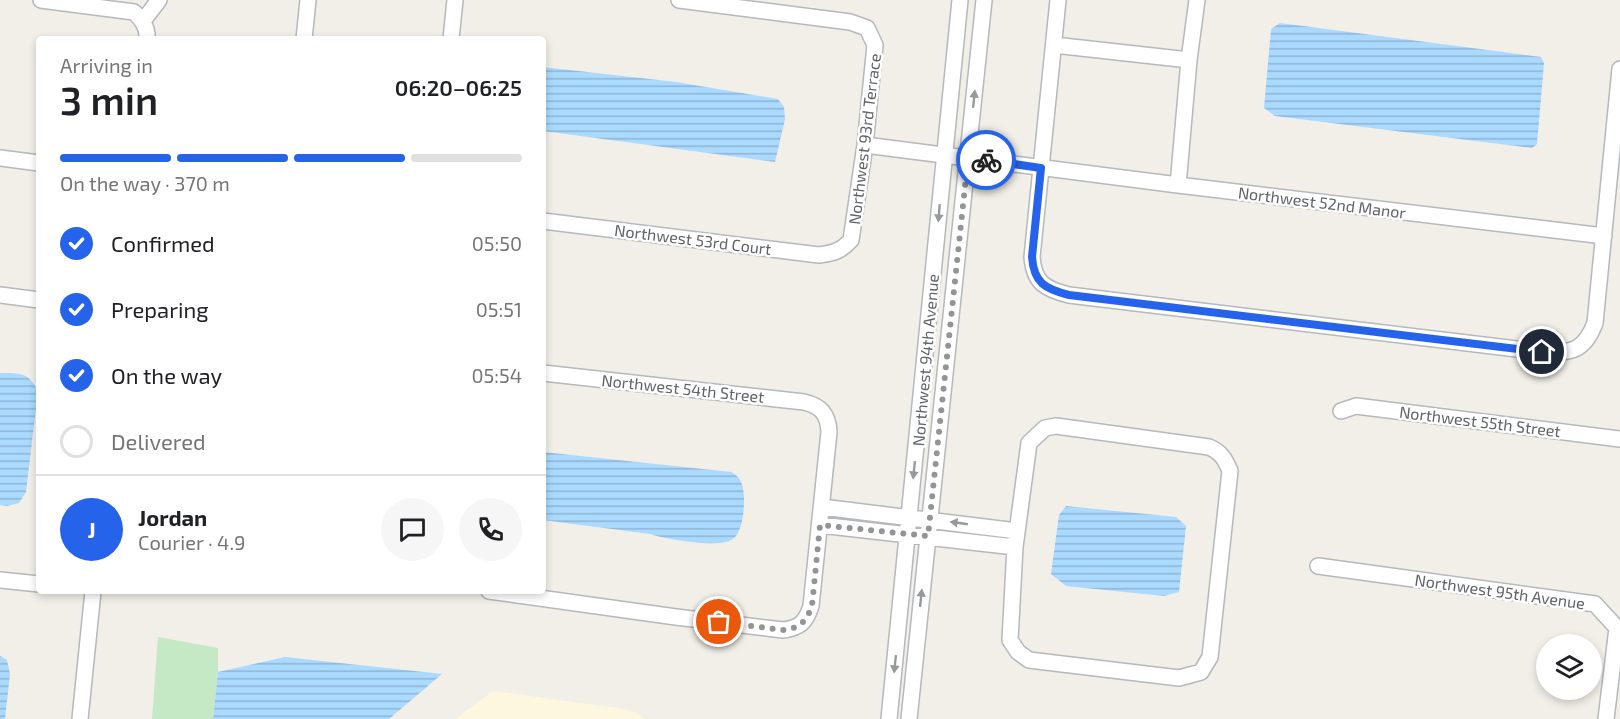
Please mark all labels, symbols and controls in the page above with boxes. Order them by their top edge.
street label: Northwest 93rd Terrace [844,52,884,226]
text: Arriving in [60,53,153,77]
text: 06:20–06:25 [395,74,522,100]
text: 3 min [60,76,158,123]
one-way arrow [969,90,979,109]
courier [956,130,1016,190]
icon: bike [970,144,1003,177]
text: On the way · 370 m [60,171,230,195]
street label: Northwest 52nd Manor [1237,182,1408,222]
one-way arrow [934,204,944,223]
street label: Northwest 53rd Court [613,220,773,258]
icon: check [60,227,93,260]
text: Confirmed [111,230,215,256]
text: 05:50 [472,231,522,255]
street label: Northwest 94th Avenue [908,273,942,447]
icon: check [60,293,93,326]
text: Preparing [111,296,209,322]
text: 05:51 [476,297,522,321]
pin [1516,326,1567,377]
icon: home [1525,335,1558,368]
icon: check [60,359,93,392]
text: On the way [111,362,222,388]
text: 05:54 [471,363,522,387]
street label: Northwest 54th Street [601,370,765,406]
street label: Northwest 55th Street [1398,402,1562,440]
text: Delivered [111,428,206,454]
one-way arrow [909,460,919,479]
button: chat [381,498,444,561]
button: phone [459,498,522,561]
text: Jordan [138,504,207,530]
text: J [87,516,96,542]
one-way arrow [949,518,968,528]
text: Courier · 4.9 [138,530,245,554]
street label: Northwest 95th Avenue [1414,570,1586,612]
one-way arrow [917,589,926,608]
pin [693,596,744,647]
icon: bag [702,605,735,638]
map controls [1536,634,1602,700]
button: layers [1536,634,1602,700]
one-way arrow [890,654,899,673]

